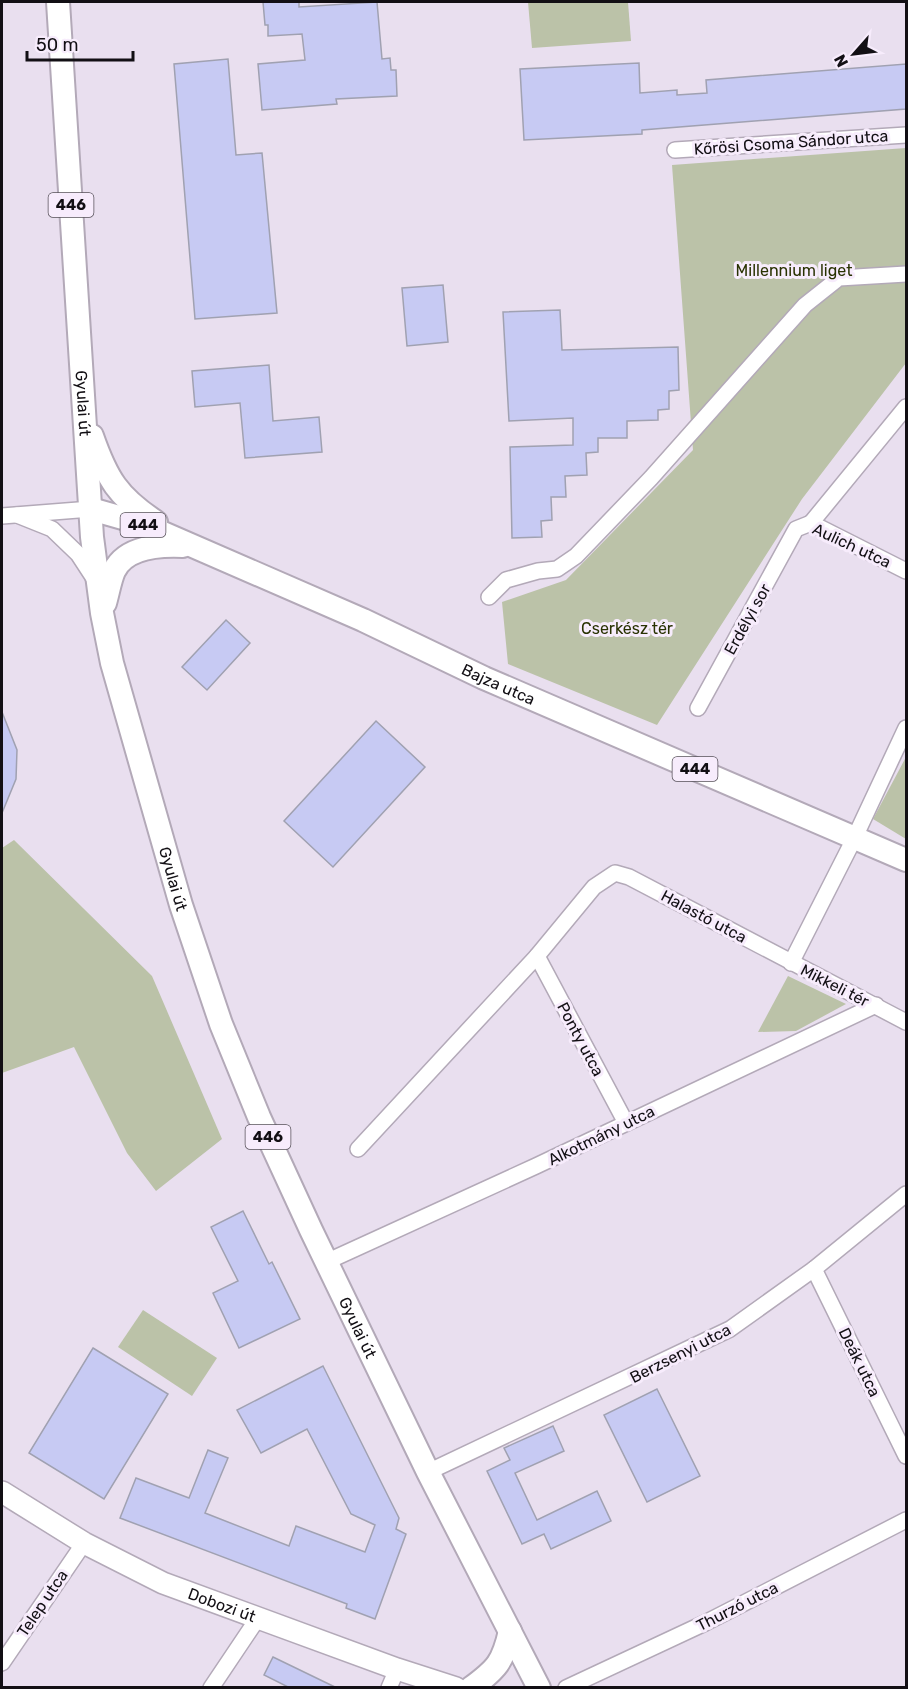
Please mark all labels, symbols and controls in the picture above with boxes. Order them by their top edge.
scale bar [27,24,134,62]
north arrow [824,24,884,84]
text: 50 m [36,34,79,56]
text: N [830,51,852,70]
street label: Kőrösi Csoma Sándor utca [693,126,889,159]
road number: 446 [48,193,94,217]
park label: Millennium liget [736,261,852,280]
street label: Gyulai út [71,370,95,437]
road number: 444 [120,513,166,537]
street label: Aulich utca [810,519,894,572]
street label: Erdélyi sor [720,581,775,658]
park label: Cserkész tér [581,619,673,638]
street label: Bajza utca [459,660,538,709]
road number: 444 [672,757,718,781]
street label: Gyulai út [155,845,191,913]
street label: Halastó utca [658,886,750,947]
street label: Mikkeli tér [797,960,872,1011]
street label: Ponty utca [553,999,608,1079]
street label: Alkotmány utca [545,1101,658,1169]
road number: 446 [246,1125,290,1149]
street label: Gyulai út [335,1294,381,1361]
street label: Berzsenyi utca [627,1320,734,1387]
street label: Deák utca [835,1325,884,1400]
street label: Telep utca [13,1566,72,1640]
street label: Thurzó utca [693,1578,781,1635]
street label: Dobozi út [185,1584,258,1626]

